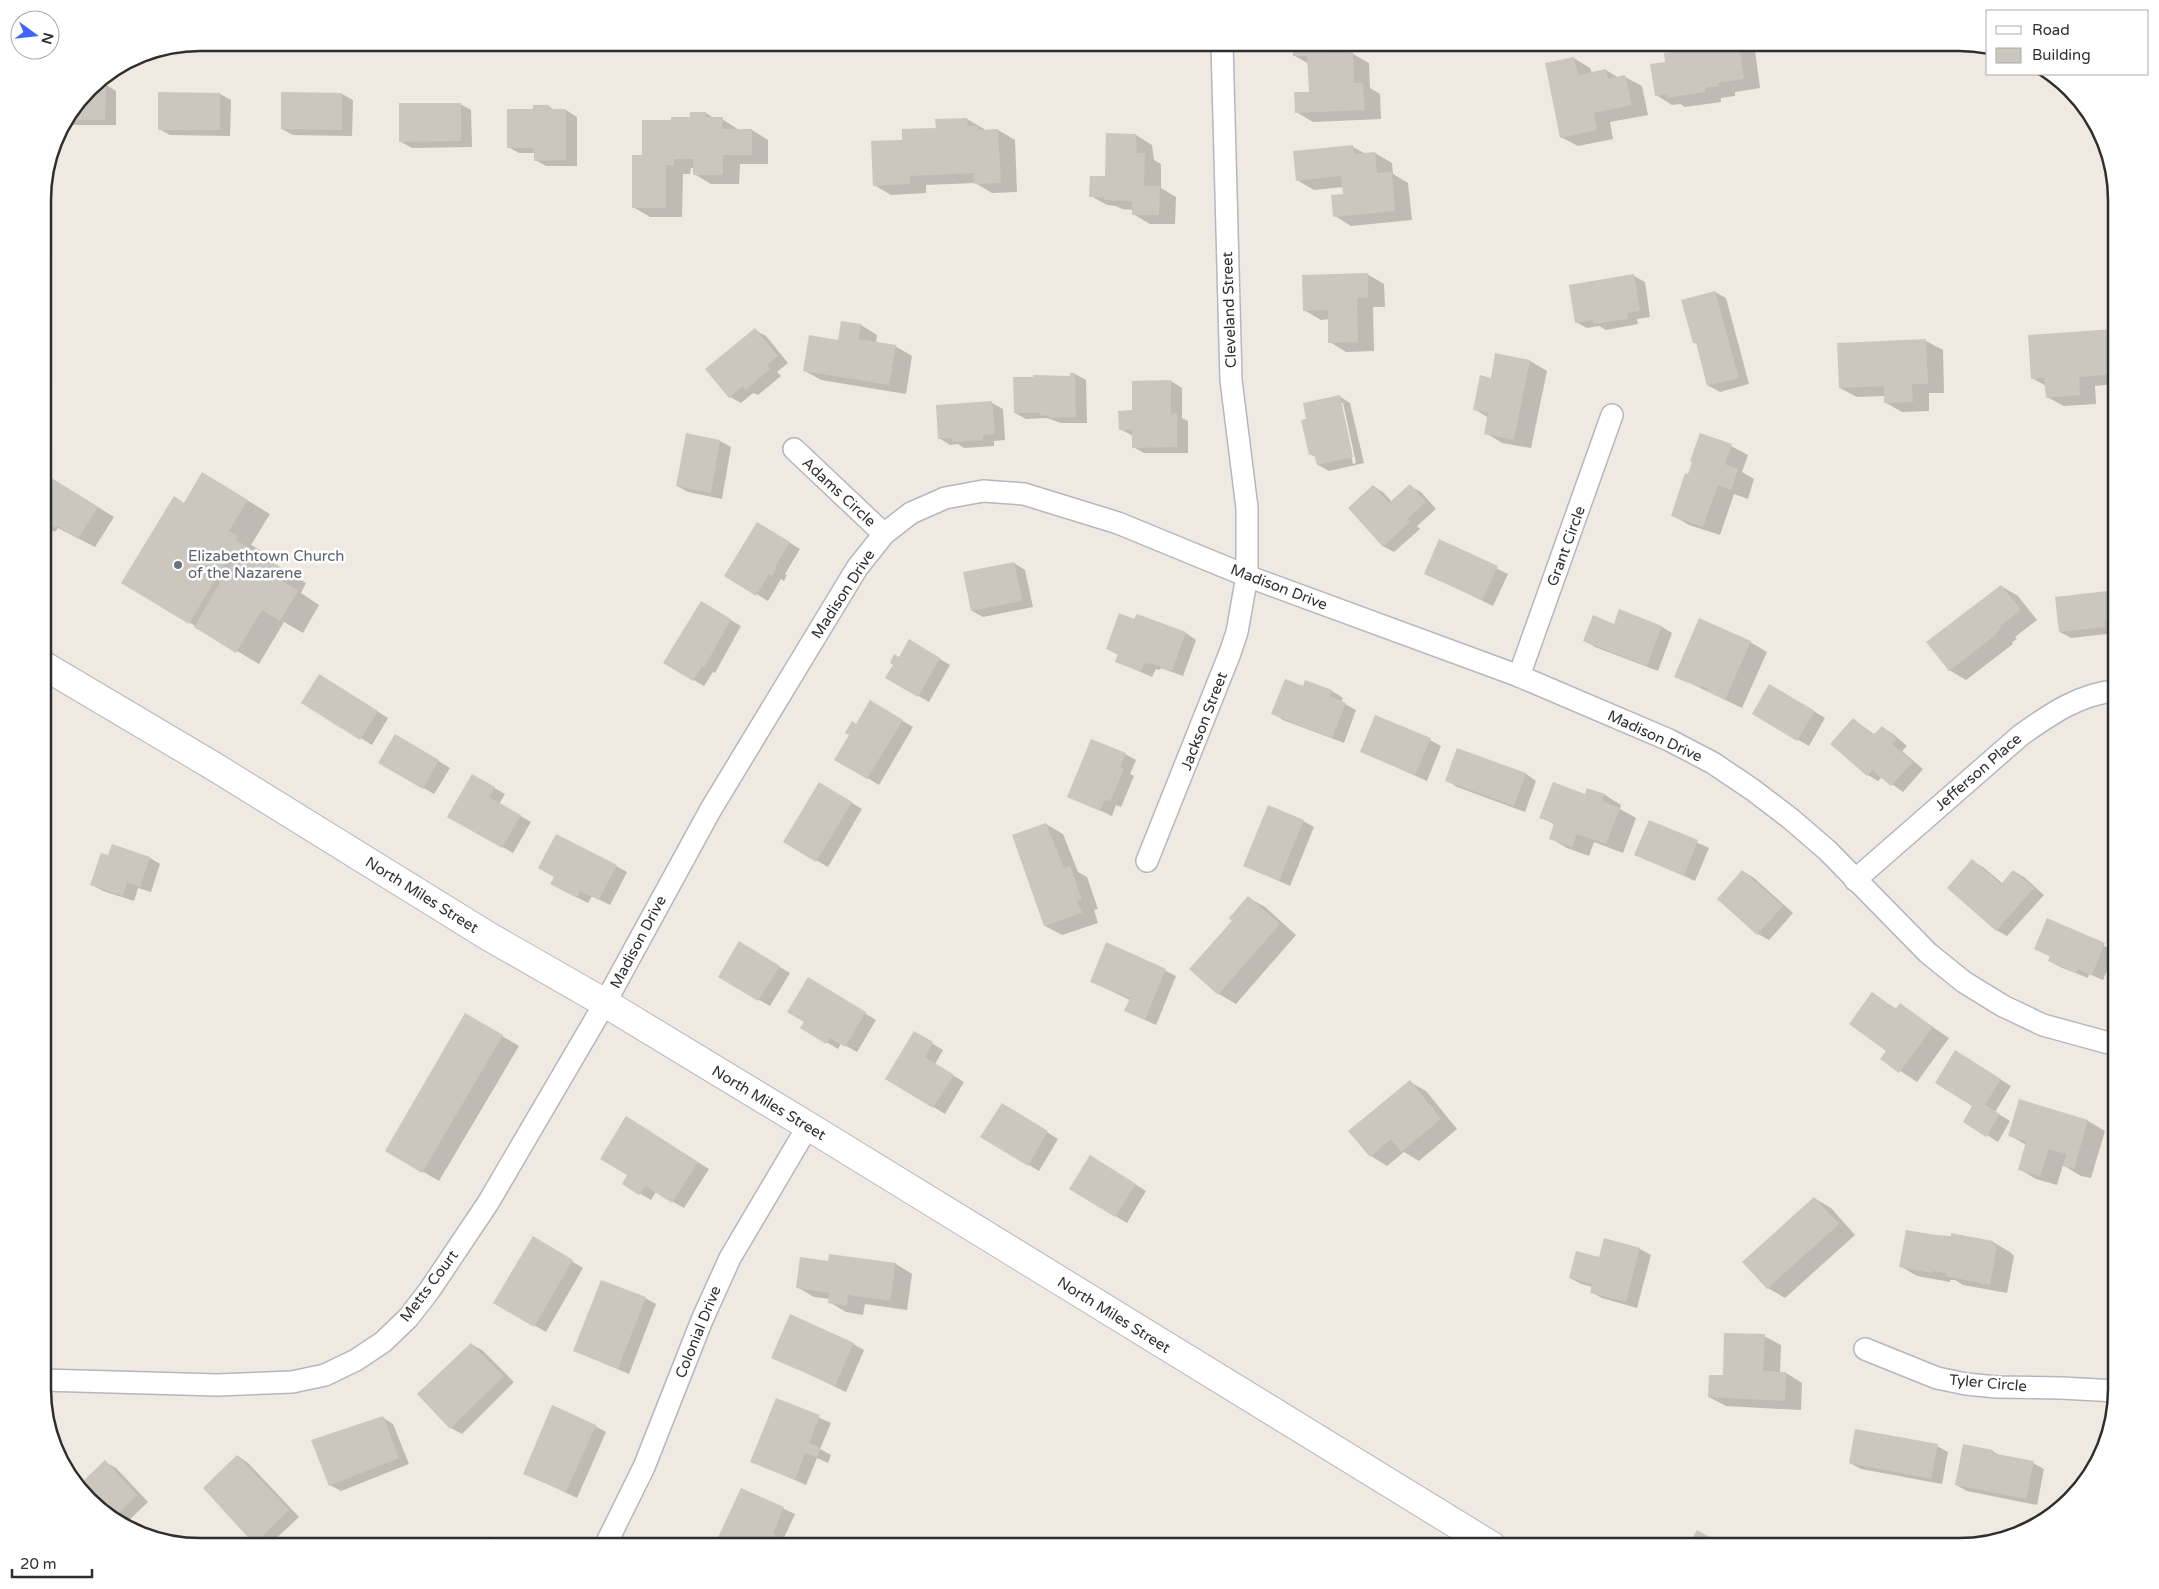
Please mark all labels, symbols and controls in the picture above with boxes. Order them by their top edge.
north arrow [10,10,60,60]
legend [1986,10,2149,75]
text: Road [2032,21,2070,39]
text: N [37,31,57,46]
text: Building [2032,46,2091,64]
street label: Cleveland Street [1218,251,1240,369]
street label: Adams Circle [799,453,879,531]
street label: Grant Circle [1543,503,1589,589]
street label: Madison Drive [808,546,878,642]
place label: Elizabethtown Church of the Nazarene [188,547,344,582]
marker: Elizabethtown Church of the Nazarene [172,559,184,571]
street label: Madison Drive [1228,560,1330,614]
street label: Jackson Street [1177,669,1231,773]
street label: Madison Drive [1605,706,1705,766]
street label: Jefferson Place [1931,730,2025,814]
street label: North Miles Street [362,853,482,937]
street label: Madison Drive [606,893,670,991]
street label: North Miles Street [709,1062,829,1144]
street label: Metts Court [396,1246,462,1325]
street label: North Miles Street [1054,1273,1174,1357]
street label: Colonial Drive [671,1283,725,1381]
street label: Tyler Circle [1948,1371,2028,1395]
scale bar [12,1546,92,1578]
text: 20 m [20,1555,57,1573]

